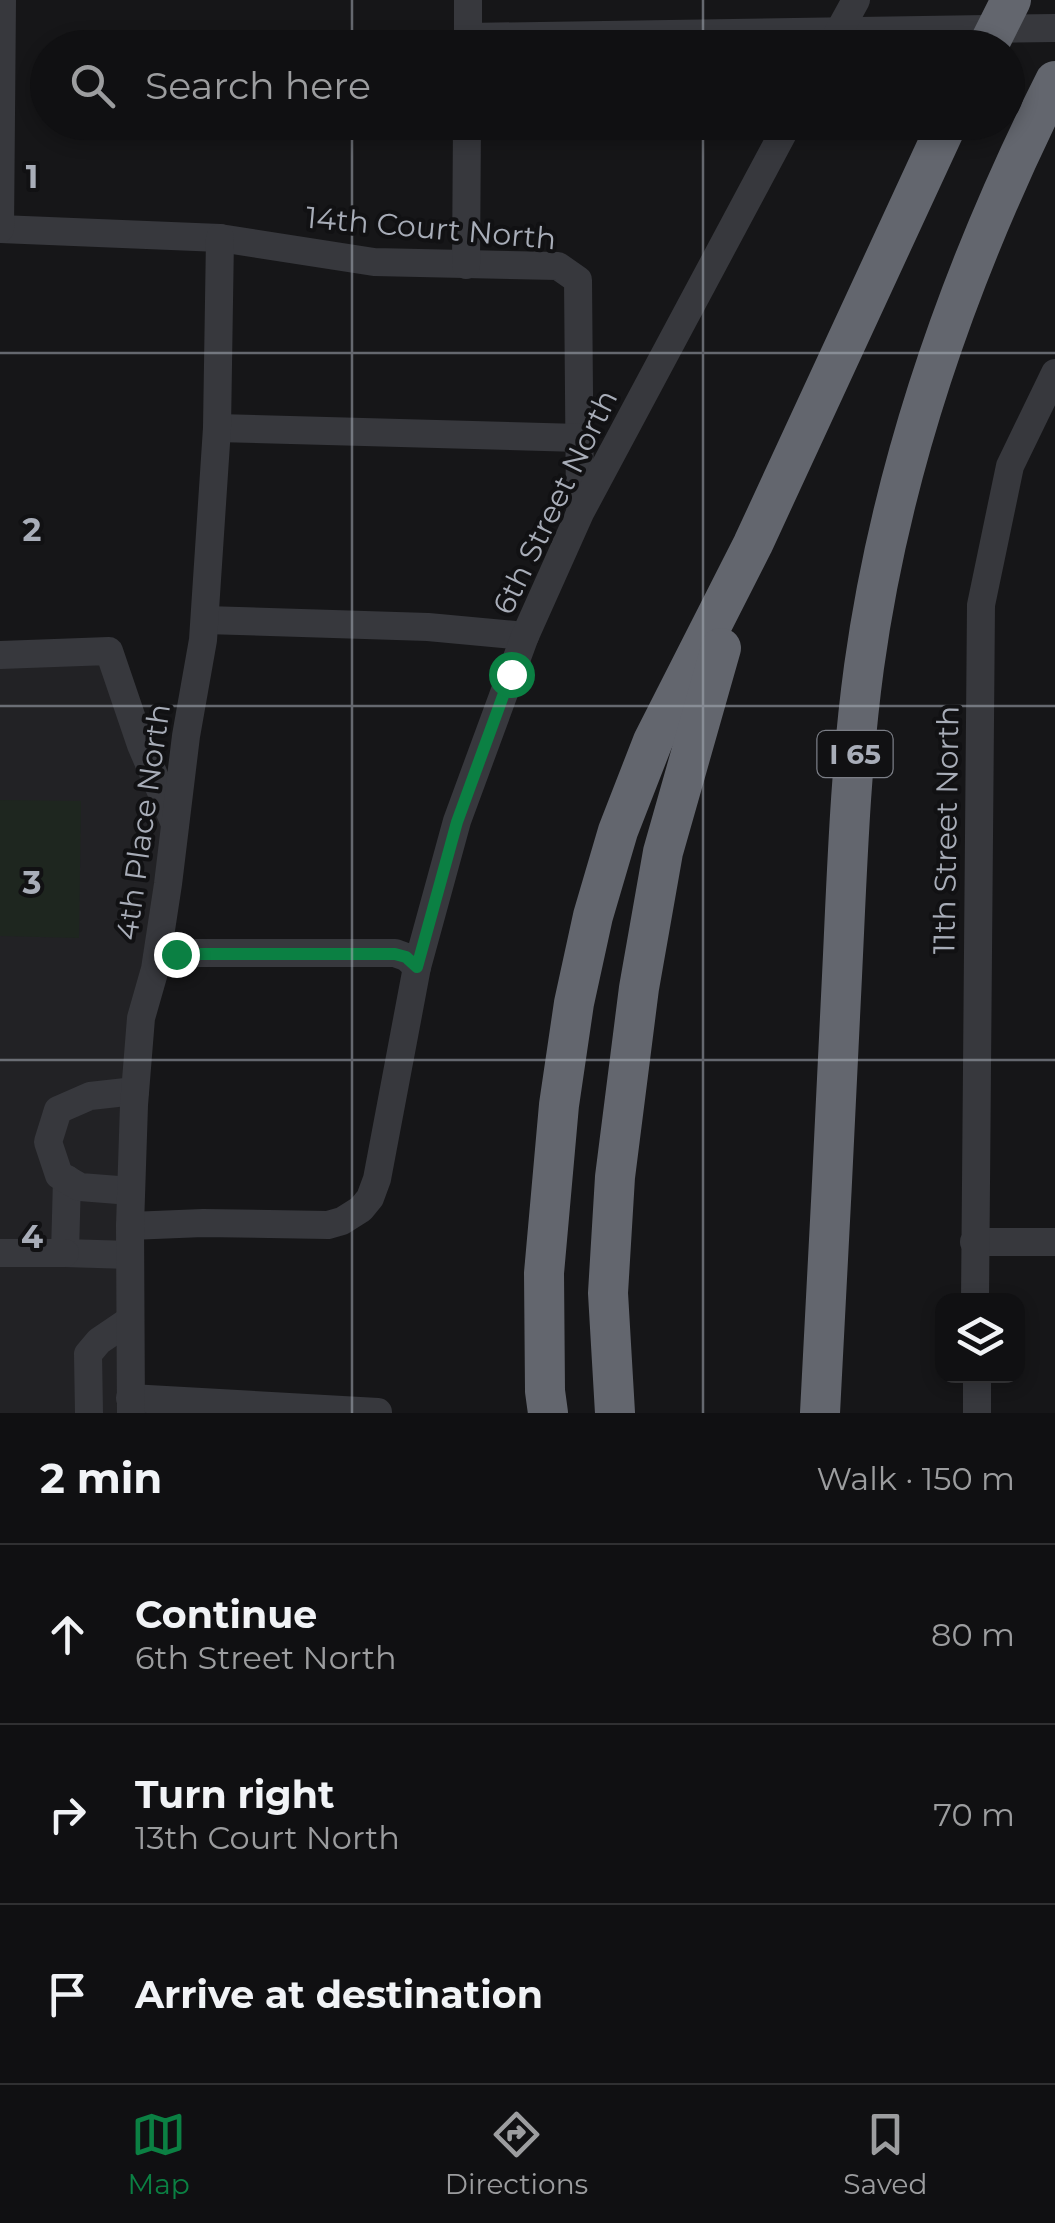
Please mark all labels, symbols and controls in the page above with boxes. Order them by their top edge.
search box [30,30,1025,140]
icon: search [65,58,120,113]
text: Search here [145,62,371,109]
text: 1 [26,157,38,196]
street label: 14th Court North [304,199,558,257]
street label: 6th Street North [485,384,625,620]
text: 2 [23,510,41,549]
route start [489,652,535,698]
street label: 4th Place North [108,701,178,943]
street label: 11th Street North [925,705,967,955]
road number: I 65 [818,731,892,777]
text: 3 [22,863,41,902]
route end [154,932,200,978]
text: 4 [21,1217,43,1256]
map controls [935,1293,1025,1383]
button: layers [935,1293,1025,1383]
text: 2 min [40,1452,162,1504]
text: Walk · 150 m [817,1459,1015,1498]
text: Continue [135,1591,317,1638]
icon: ahead [40,1607,95,1662]
text: 80 m [931,1615,1015,1654]
text: 6th Street North [135,1638,397,1677]
text: Turn right [135,1771,334,1818]
icon: right [40,1787,95,1842]
text: 70 m [933,1795,1015,1834]
text: 13th Court North [135,1818,400,1857]
icon: arrive [40,1967,95,2022]
text: Arrive at destination [135,1971,543,2018]
tab: Map [128,2107,190,2201]
tab: Directions [445,2107,588,2201]
tab: Saved [843,2107,927,2201]

